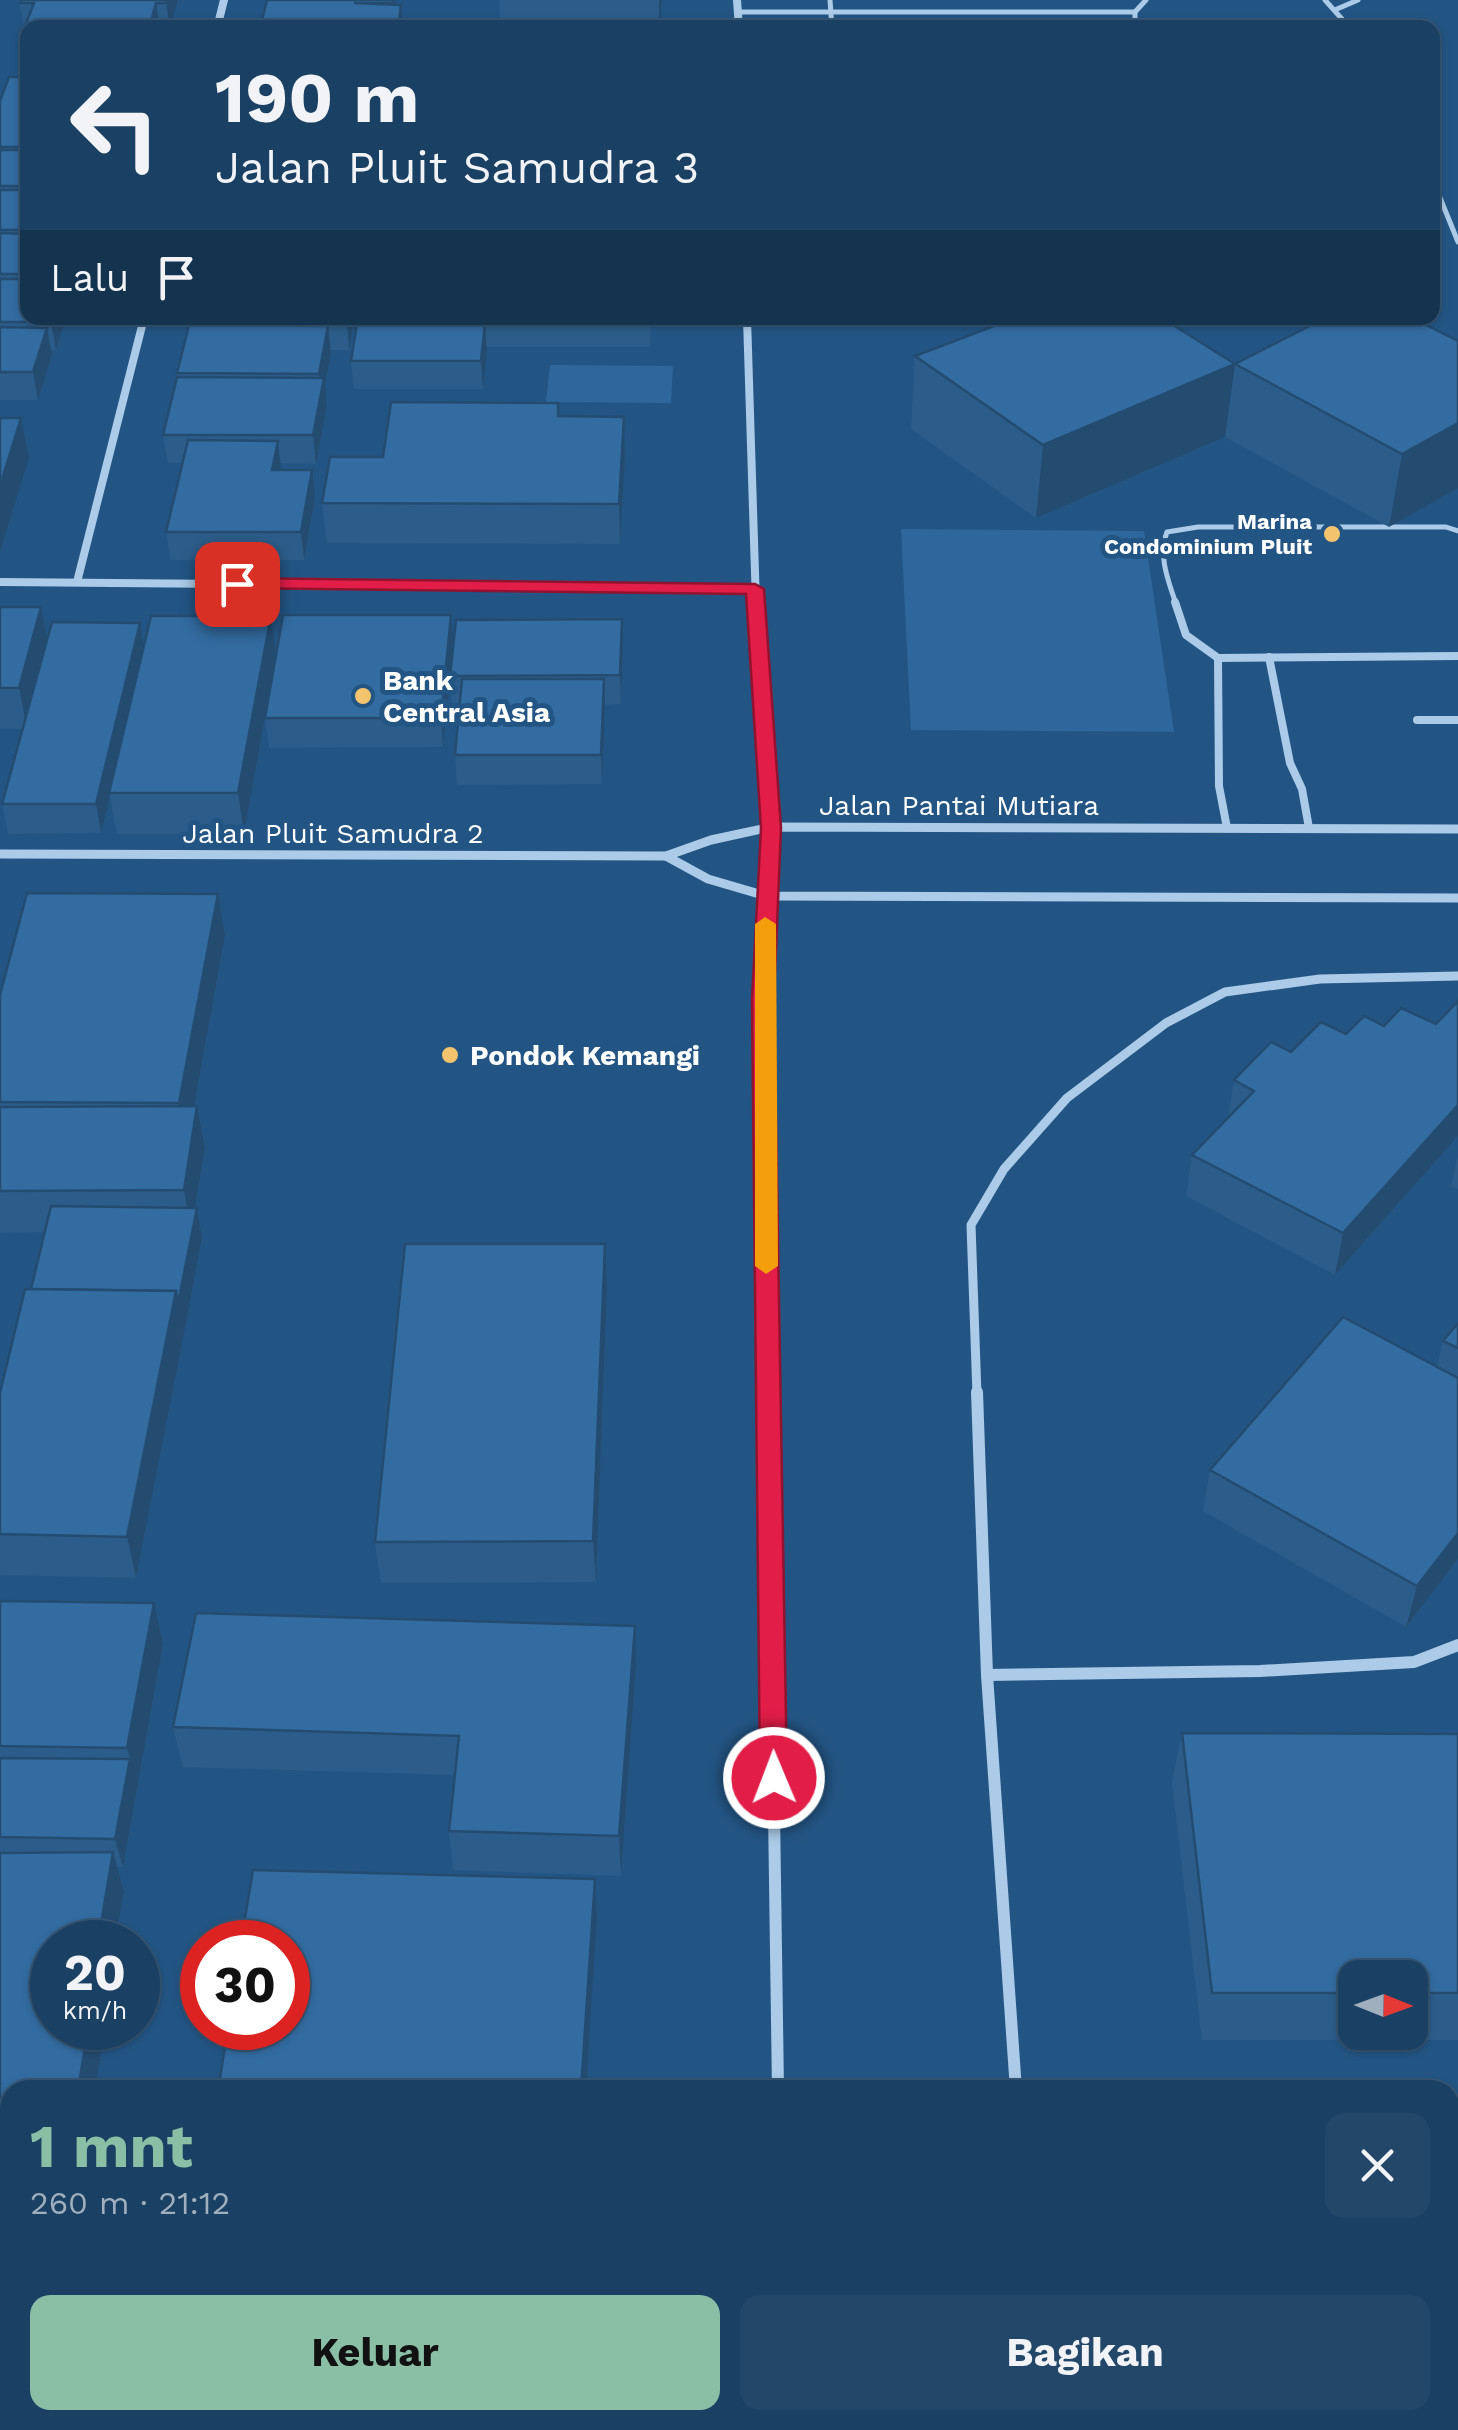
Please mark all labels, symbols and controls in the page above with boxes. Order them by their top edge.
text: 190 m [215,57,419,139]
icon: left [50,60,180,190]
text: Jalan Pluit Samudra 3 [215,141,699,194]
icon: arrive [149,250,204,305]
text: Lalu [50,256,129,300]
place label: Marina Condominium Pluit [1104,509,1312,559]
marker: Marina Condominium Pluit [1321,523,1343,545]
pin [195,542,280,627]
icon: arrive [210,557,265,612]
place label: Bank Central Asia [383,664,551,729]
marker: Bank Central Asia [352,685,374,707]
street label: Jalan Pantai Mutiara [819,789,1099,822]
street label: Jalan Pluit Samudra 2 [182,817,484,850]
place label: Pondok Kemangi [470,1039,700,1072]
marker: Pondok Kemangi [439,1044,461,1066]
position arrow [722,1726,826,1830]
speed limit sign: 30 [180,1920,310,2050]
text: 20 [64,1943,126,2002]
north arrow [1338,1960,1428,2050]
map controls [1338,1960,1428,2050]
text: km/h [63,1996,127,2025]
text: 1 mnt [30,2111,193,2182]
button: close [1325,2113,1430,2218]
text: 260 m · 21:12 [30,2184,230,2222]
button: Keluar [30,2295,720,2410]
button: Bagikan [740,2295,1430,2410]

